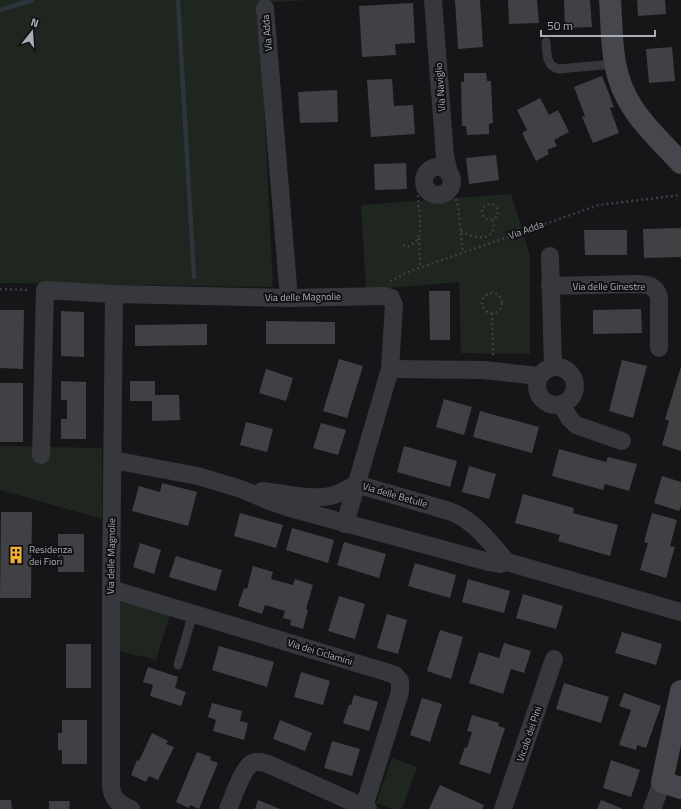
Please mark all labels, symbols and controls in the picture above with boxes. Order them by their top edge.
north arrow [12,12,52,52]
scale bar [541,12,655,38]
text: N [29,14,41,31]
street label: Via Adda [258,14,276,52]
text: 50 m [547,16,573,35]
street label: Via Naviglio [431,62,449,112]
street label: Via Adda [506,217,546,243]
street label: Via delle Ginestre [573,279,645,294]
street label: Via delle Magnolie [265,289,341,305]
street label: Via delle Betulle [361,479,429,511]
street label: Via delle Magnolie [103,518,119,594]
place label: Residenza dei Fiori [29,542,72,569]
building icon: Residenza dei Fiori [6,545,26,565]
street label: Via dei Ciclamini [286,635,354,669]
street label: Vicolo dei Pini [513,704,545,764]

